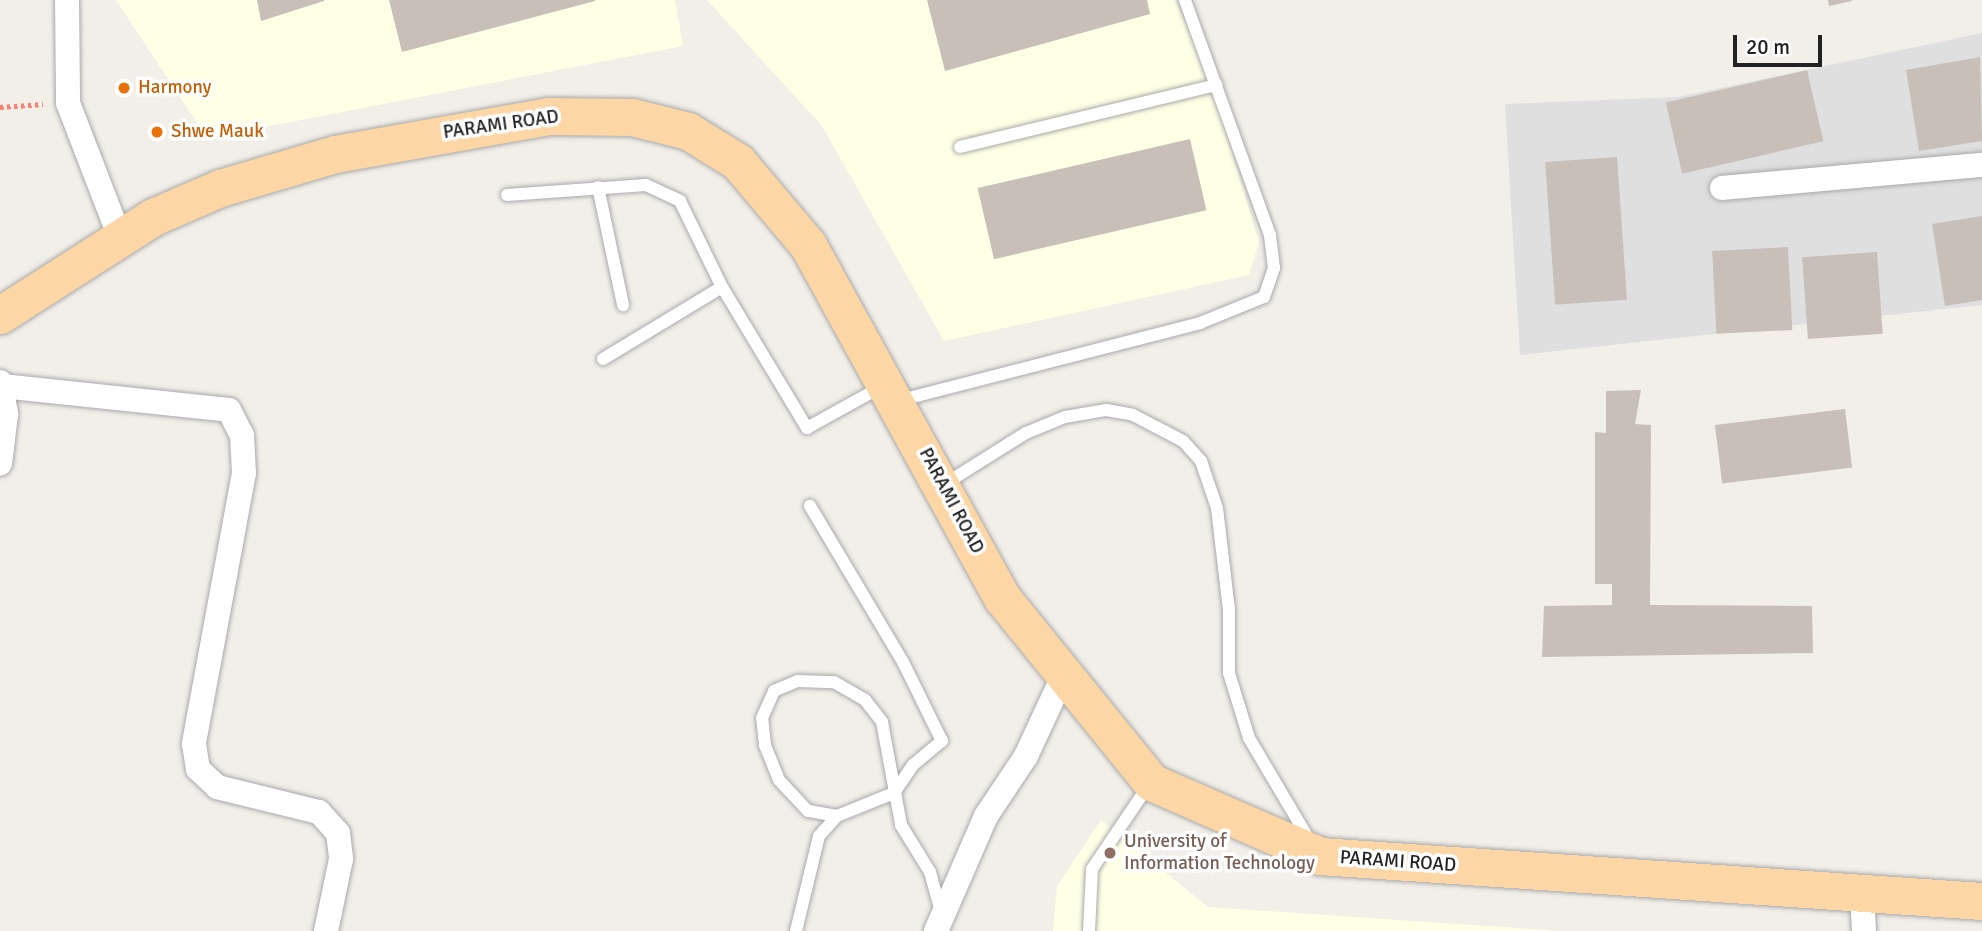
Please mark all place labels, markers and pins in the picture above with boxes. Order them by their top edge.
place label: Harmony [138,77,211,99]
marker: Harmony [116,80,132,96]
place label: Shwe Mauk [171,121,264,143]
marker: Shwe Mauk [149,124,165,140]
place label: University of Information Technology [1124,831,1315,875]
marker: University of Information Technology [1102,845,1118,861]

